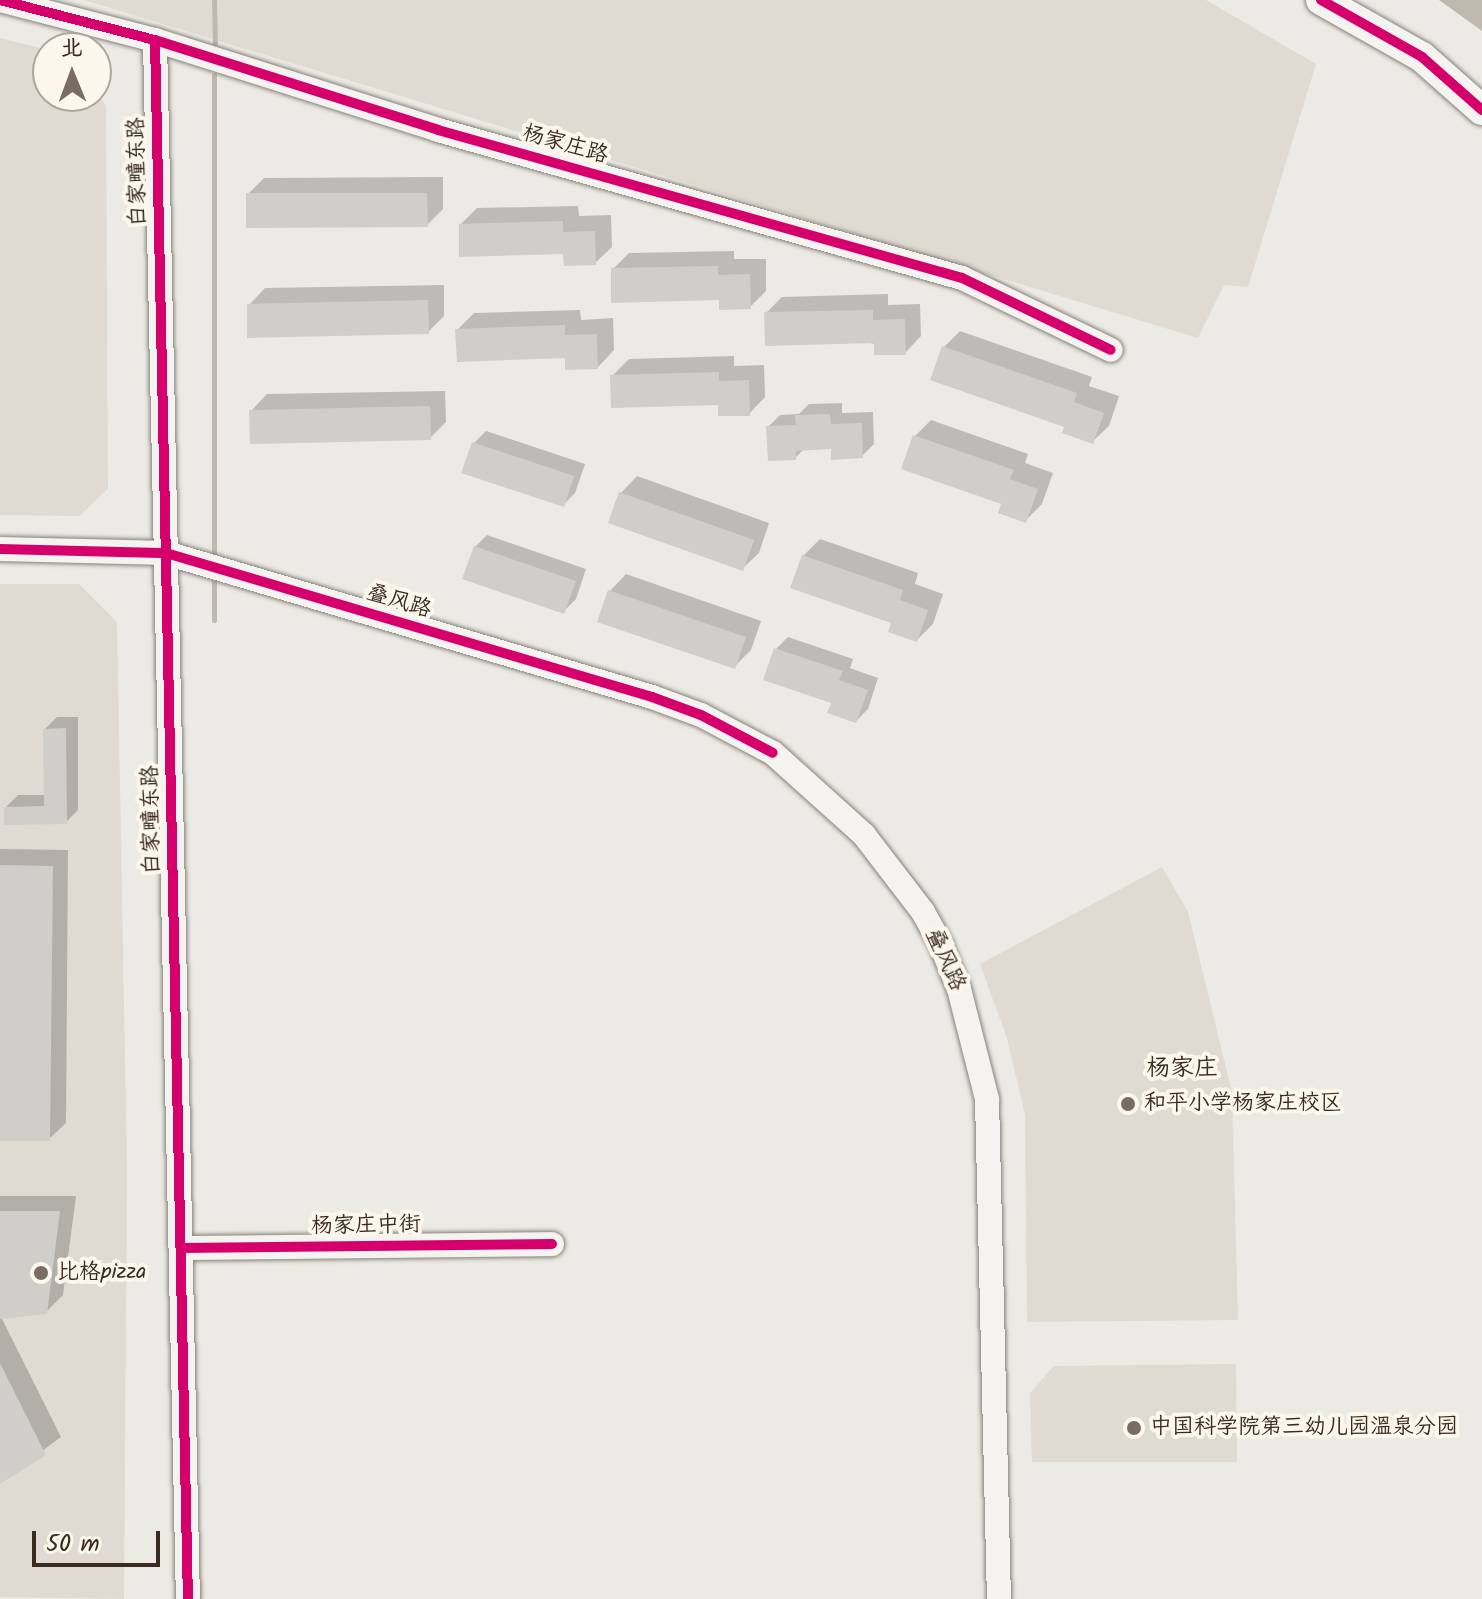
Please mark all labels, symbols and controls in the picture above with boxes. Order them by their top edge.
north arrow [32,32,112,112]
text: 北 [60,32,83,67]
street label: 白家疃东路 [124,117,152,227]
street label: 杨家庄路 [519,120,611,170]
street label: 叠风路 [364,580,434,624]
street label: 白家疃东路 [138,765,166,875]
street label: 叠风路 [920,924,970,996]
district label: 杨家庄 [1146,1055,1218,1083]
place label: 和平小学杨家庄校区 [1144,1091,1342,1117]
marker: 和平小学杨家庄校区 [1119,1095,1137,1113]
street label: 杨家庄中街 [311,1212,421,1240]
place label: 比格pizza [57,1260,146,1286]
marker: 比格pizza [32,1264,50,1282]
place label: 中国科学院第三幼儿园温泉分园 [1150,1415,1458,1441]
marker: 中国科学院第三幼儿园温泉分园 [1125,1419,1143,1437]
scale bar [36,1515,164,1565]
text: 50 m [46,1525,100,1564]

